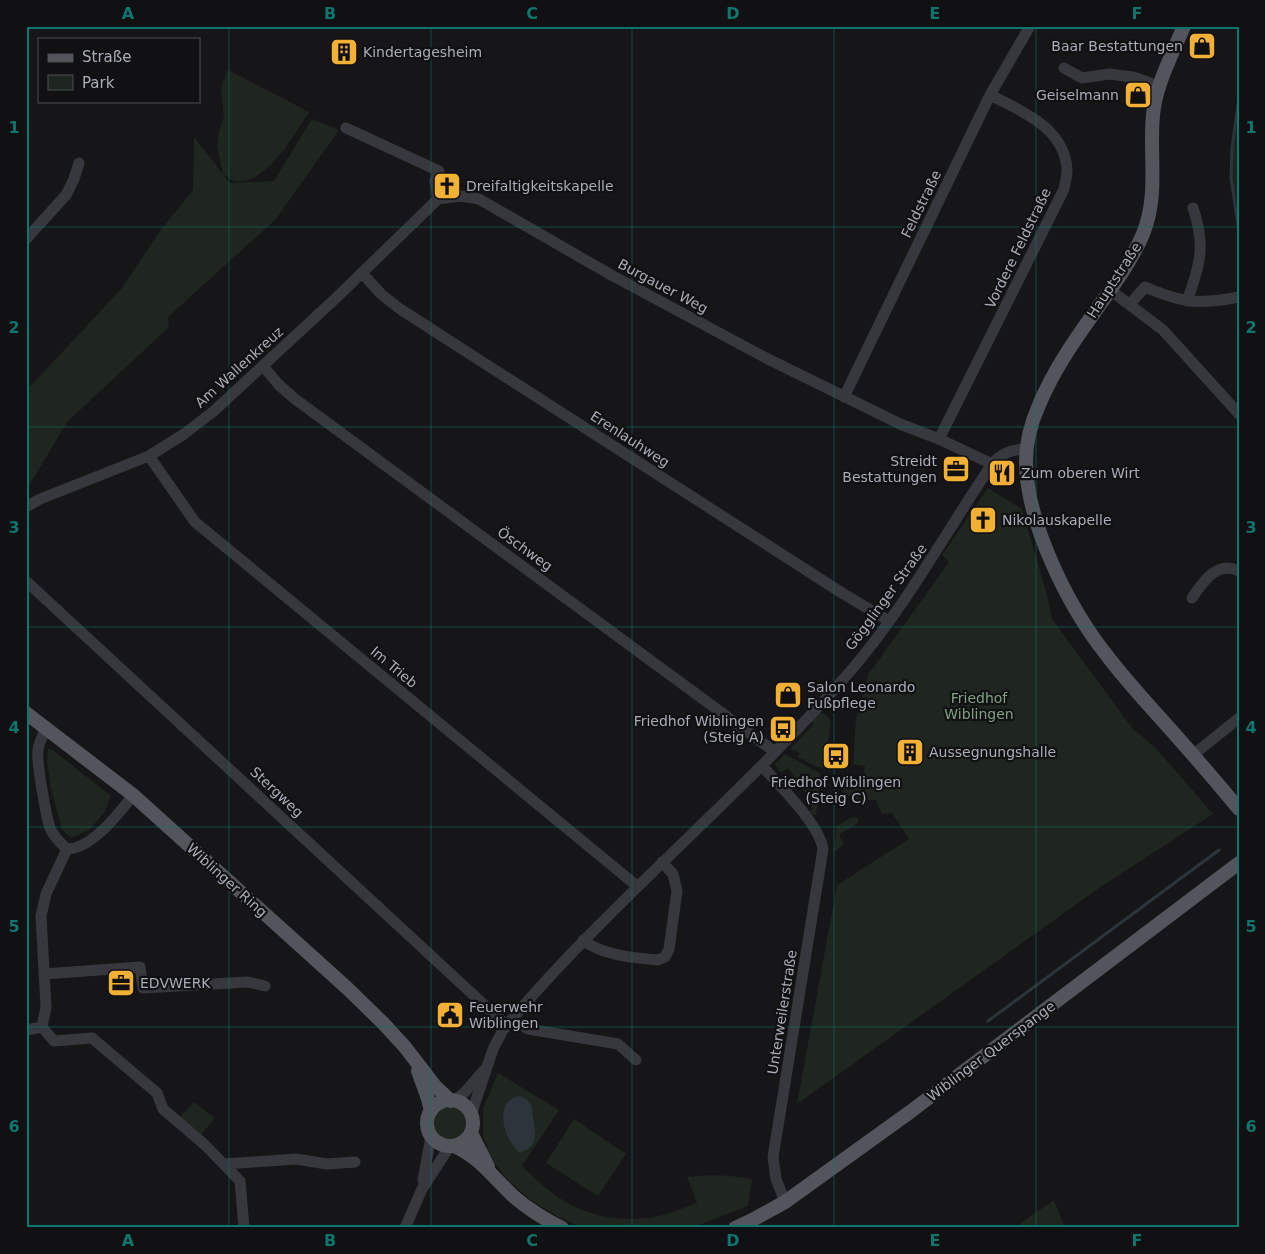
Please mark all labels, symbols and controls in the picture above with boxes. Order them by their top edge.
text: A [122,4,135,23]
text: B [324,4,336,23]
text: C [526,4,538,23]
text: D [726,4,740,23]
text: E [930,4,940,23]
text: F [1132,4,1142,23]
shop icon: Baar Bestattungen [1187,31,1217,61]
building icon: Kindertagesheim [329,37,359,67]
legend [38,38,200,102]
place label: Baar Bestattungen [1051,38,1183,54]
place label: Kindertagesheim [363,44,482,60]
text: Straße [82,48,131,66]
text: Park [82,74,115,92]
shop icon: Geiselmann [1123,80,1153,110]
place label: Geiselmann [1036,87,1119,103]
text: 1 [8,118,20,137]
text: 1 [1245,118,1257,137]
street label: Feldstraße [898,168,944,240]
church icon: Dreifaltigkeitskapelle [432,171,462,201]
place label: Dreifaltigkeitskapelle [466,178,614,194]
street label: Vordere Feldstraße [982,185,1054,311]
street label: Hauptstraße [1084,239,1144,321]
street label: Burgauer Weg [615,256,711,316]
text: 2 [8,318,20,337]
text: 2 [1245,318,1257,337]
street label: Am Wallenkreuz [192,323,286,411]
street label: Erenlauhweg [588,408,672,470]
place label: Streidt Bestattungen [842,453,938,485]
office icon: Streidt Bestattungen [941,454,971,484]
restaurant icon: Zum oberen Wirt [987,458,1017,488]
place label: Zum oberen Wirt [1021,465,1140,481]
church icon: Nikolauskapelle [968,505,998,535]
place label: Nikolauskapelle [1002,512,1112,528]
text: 3 [8,518,20,537]
text: 3 [1245,518,1257,537]
street label: Öschweg [494,523,556,574]
street label: Gögglinger Straße [842,541,930,653]
street label: Im Trieb [367,643,421,691]
place label: Salon Leonardo Fußpflege [807,679,915,711]
shop icon: Salon Leonardo Fußpflege [773,680,803,710]
park label: Friedhof Wiblingen [944,690,1014,722]
place label: Friedhof Wiblingen (Steig A) [634,713,764,745]
bus stop icon: Friedhof Wiblingen (Steig A) [768,714,798,744]
text: 4 [8,718,20,737]
text: 4 [1245,718,1257,737]
building icon: Aussegnungshalle [895,737,925,767]
bus stop icon: Friedhof Wiblingen (Steig C) [821,741,851,771]
place label: Aussegnungshalle [929,744,1056,760]
street label: Stergweg [247,764,307,820]
place label: Friedhof Wiblingen (Steig C) [771,774,901,806]
street label: Wiblinger Ring [184,840,270,920]
text: 5 [8,917,20,936]
text: 5 [1245,917,1257,936]
street label: Unterweilerstraße [764,949,800,1075]
office icon: EDVWERK [106,968,136,998]
place label: EDVWERK [140,975,211,991]
street label: Wiblinger Querspange [924,998,1058,1104]
place label: Feuerwehr Wiblingen [469,999,543,1031]
public building icon: Feuerwehr Wiblingen [435,1000,465,1030]
text: 6 [8,1117,20,1136]
text: 6 [1245,1117,1257,1136]
text: A [122,1231,135,1250]
text: B [324,1231,336,1250]
text: C [526,1231,538,1250]
text: D [726,1231,740,1250]
text: E [930,1231,940,1250]
text: F [1132,1231,1142,1250]

